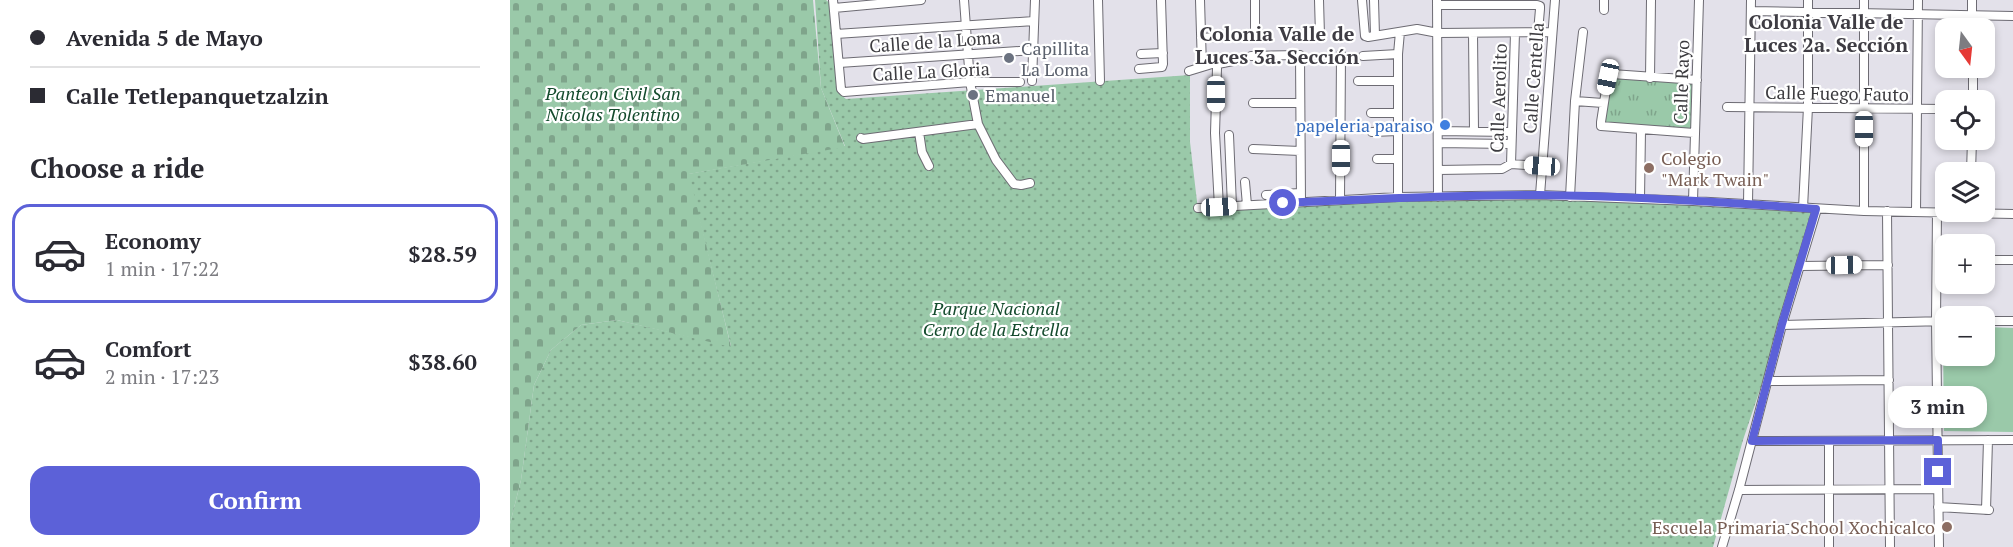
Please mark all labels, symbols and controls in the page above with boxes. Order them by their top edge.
district label: Colonia Valle de Luces 2a. Sección [1744,8,1908,58]
north arrow [1935,18,1995,78]
map controls [1935,18,1995,366]
district label: Colonia Valle de Luces 3a. Sección [1195,20,1359,70]
street label: Calle Centella [1517,22,1549,134]
text: Avenida 5 de Mayo [66,23,263,52]
street label: Calle de la Loma [868,24,1002,58]
place label: Capillita La Loma [1021,36,1089,81]
street label: Calle Rayo [1668,39,1694,125]
street label: Calle Aerolito [1484,43,1512,153]
marker: Capillita La Loma [1002,51,1016,65]
street label: Calle La Gloria [872,56,990,86]
car [1595,58,1621,96]
car [1207,76,1225,112]
street label: Calle Fuego Fauto [1765,80,1909,106]
text: Calle Tetlepanquetzalzin [66,81,329,110]
park label: Panteon Civil San Nicolas Tolentino [544,81,681,126]
place label: Emanuel [985,83,1056,107]
marker: Emanuel [966,88,980,102]
button: locate [1935,90,1995,150]
car [1855,111,1873,147]
place label: papeleria paraiso [1296,113,1433,137]
marker: papeleria paraiso [1438,118,1452,132]
car [1332,140,1350,176]
place label: Colegio "Mark Twain" [1661,146,1769,191]
text: Choose a ride [30,150,205,186]
car [1523,156,1561,176]
marker: Colegio "Mark Twain" [1642,161,1656,175]
button: layers [1935,162,1995,222]
route start [1269,189,1296,216]
car [1201,197,1237,217]
text: Economy [105,226,201,255]
icon: car [33,227,87,281]
button: + [1935,234,1995,294]
text: $28.59 [408,239,477,268]
text: 1 min · 17:22 [105,255,219,282]
car [1826,256,1862,274]
park label: Parque Nacional Cerro de la Estrella [923,296,1069,341]
button: − [1935,306,1995,366]
text: Comfort [105,334,191,363]
icon: car [33,335,87,389]
text: $38.60 [408,347,477,376]
text: 2 min · 17:23 [105,363,219,390]
callout: 3 min [1888,385,1988,427]
text: 3 min [1910,393,1965,420]
route end [1924,458,1951,485]
button: Confirm [30,466,480,535]
place label: Escuela Primaria School Xochicalco [1652,515,1935,539]
marker: Escuela Primaria School Xochicalco [1940,520,1954,534]

